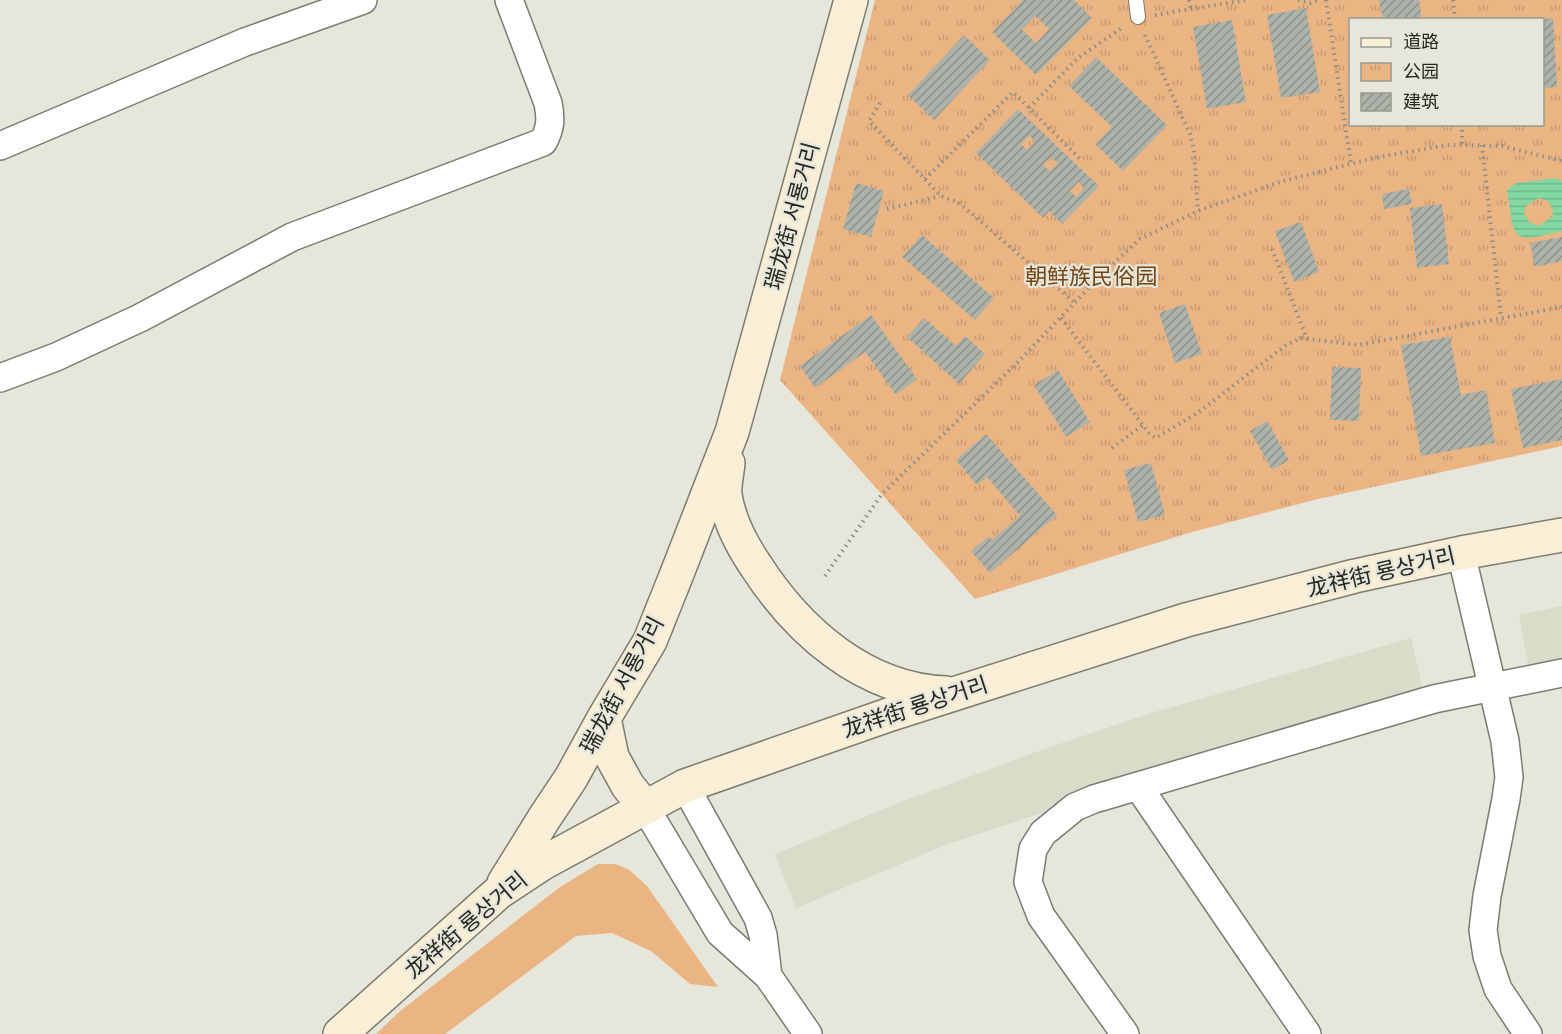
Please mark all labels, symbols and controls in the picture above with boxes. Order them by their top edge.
legend [1349,18,1544,126]
text: 道路 [1403,31,1439,53]
text: 公园 [1403,61,1439,83]
text: 建筑 [1403,91,1439,113]
street label: 瑞龙街 서룡거리 [759,139,825,293]
park label: 朝鲜族民俗园 [1025,263,1157,290]
street label: 龙祥街 룡상거리 [1304,542,1458,602]
street label: 瑞龙街 서룡거리 [574,612,670,758]
street label: 龙祥街 룡상거리 [839,671,991,743]
street label: 龙祥街 룡상거리 [399,866,533,984]

